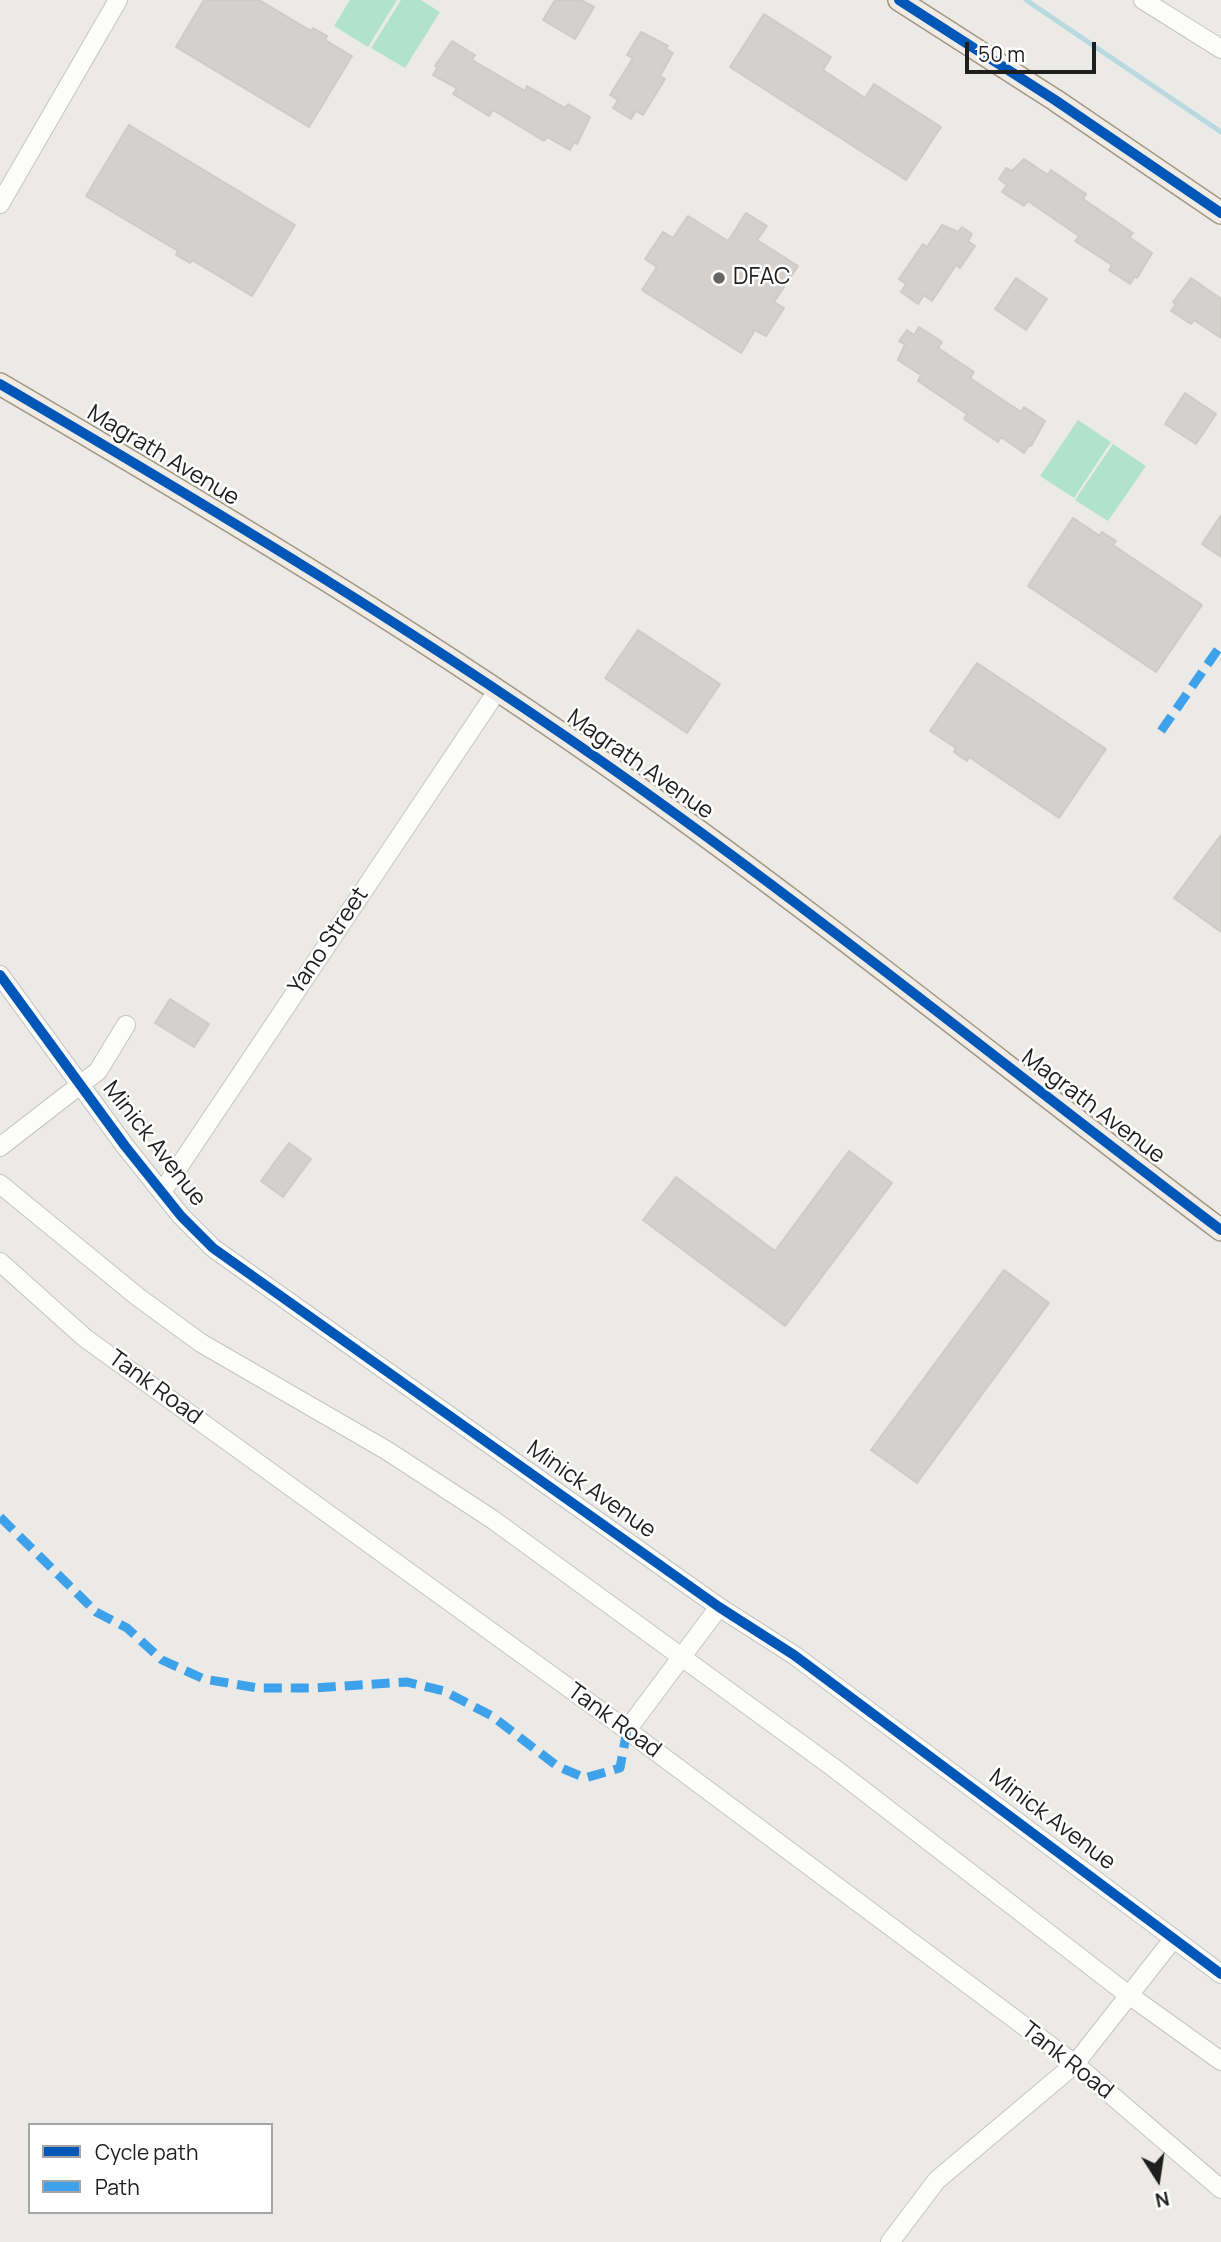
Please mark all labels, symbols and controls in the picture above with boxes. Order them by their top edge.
scale bar [969,28,1100,72]
text: 50 m [978,40,1025,68]
place label: DFAC [733,264,790,292]
marker: DFAC [711,270,727,286]
street label: Magrath Avenue [82,400,244,512]
street label: Magrath Avenue [561,704,719,826]
street label: Yano Street [283,882,375,1000]
street label: Magrath Avenue [1016,1044,1170,1170]
street label: Minick Avenue [97,1076,211,1212]
street label: Tank Road [103,1345,207,1431]
street label: Minick Avenue [521,1435,661,1545]
street label: Tank Road [562,1678,666,1764]
street label: Minick Avenue [983,1763,1121,1877]
street label: Tank Road [1016,2017,1118,2105]
legend [28,2123,273,2214]
text: Cycle path [95,2138,198,2166]
north arrow [1123,2144,1193,2214]
text: Path [95,2173,140,2201]
text: N [1153,2185,1172,2214]

